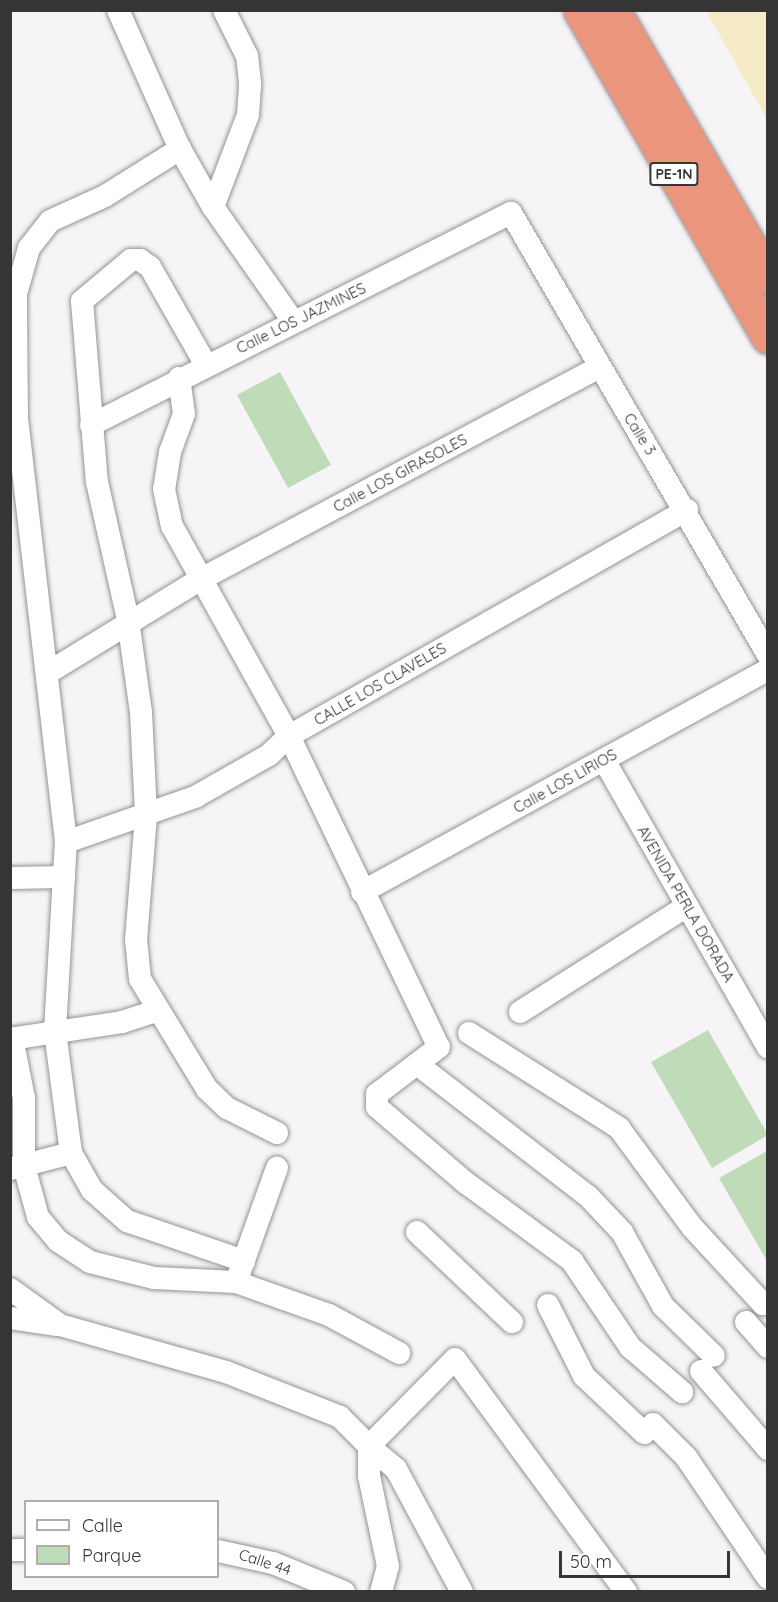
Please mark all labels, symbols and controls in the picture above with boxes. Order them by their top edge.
road number: PE-1N [648,163,700,185]
street label: Calle LOS JAZMINES [233,279,369,357]
street label: Calle 3 [620,410,660,458]
street label: Calle LOS GIRASOLES [330,430,470,516]
street label: CALLE LOS CLAVELES [311,639,449,729]
street label: Calle LOS LIRIOS [510,745,620,817]
street label: AVENIDA PERLA DORADA [634,823,738,985]
legend [24,1500,219,1578]
text: Calle [82,1514,123,1537]
scale bar [562,1539,733,1577]
text: Parque [82,1544,141,1567]
street label: Calle 44 [237,1545,293,1579]
text: 50 m [570,1550,612,1573]

